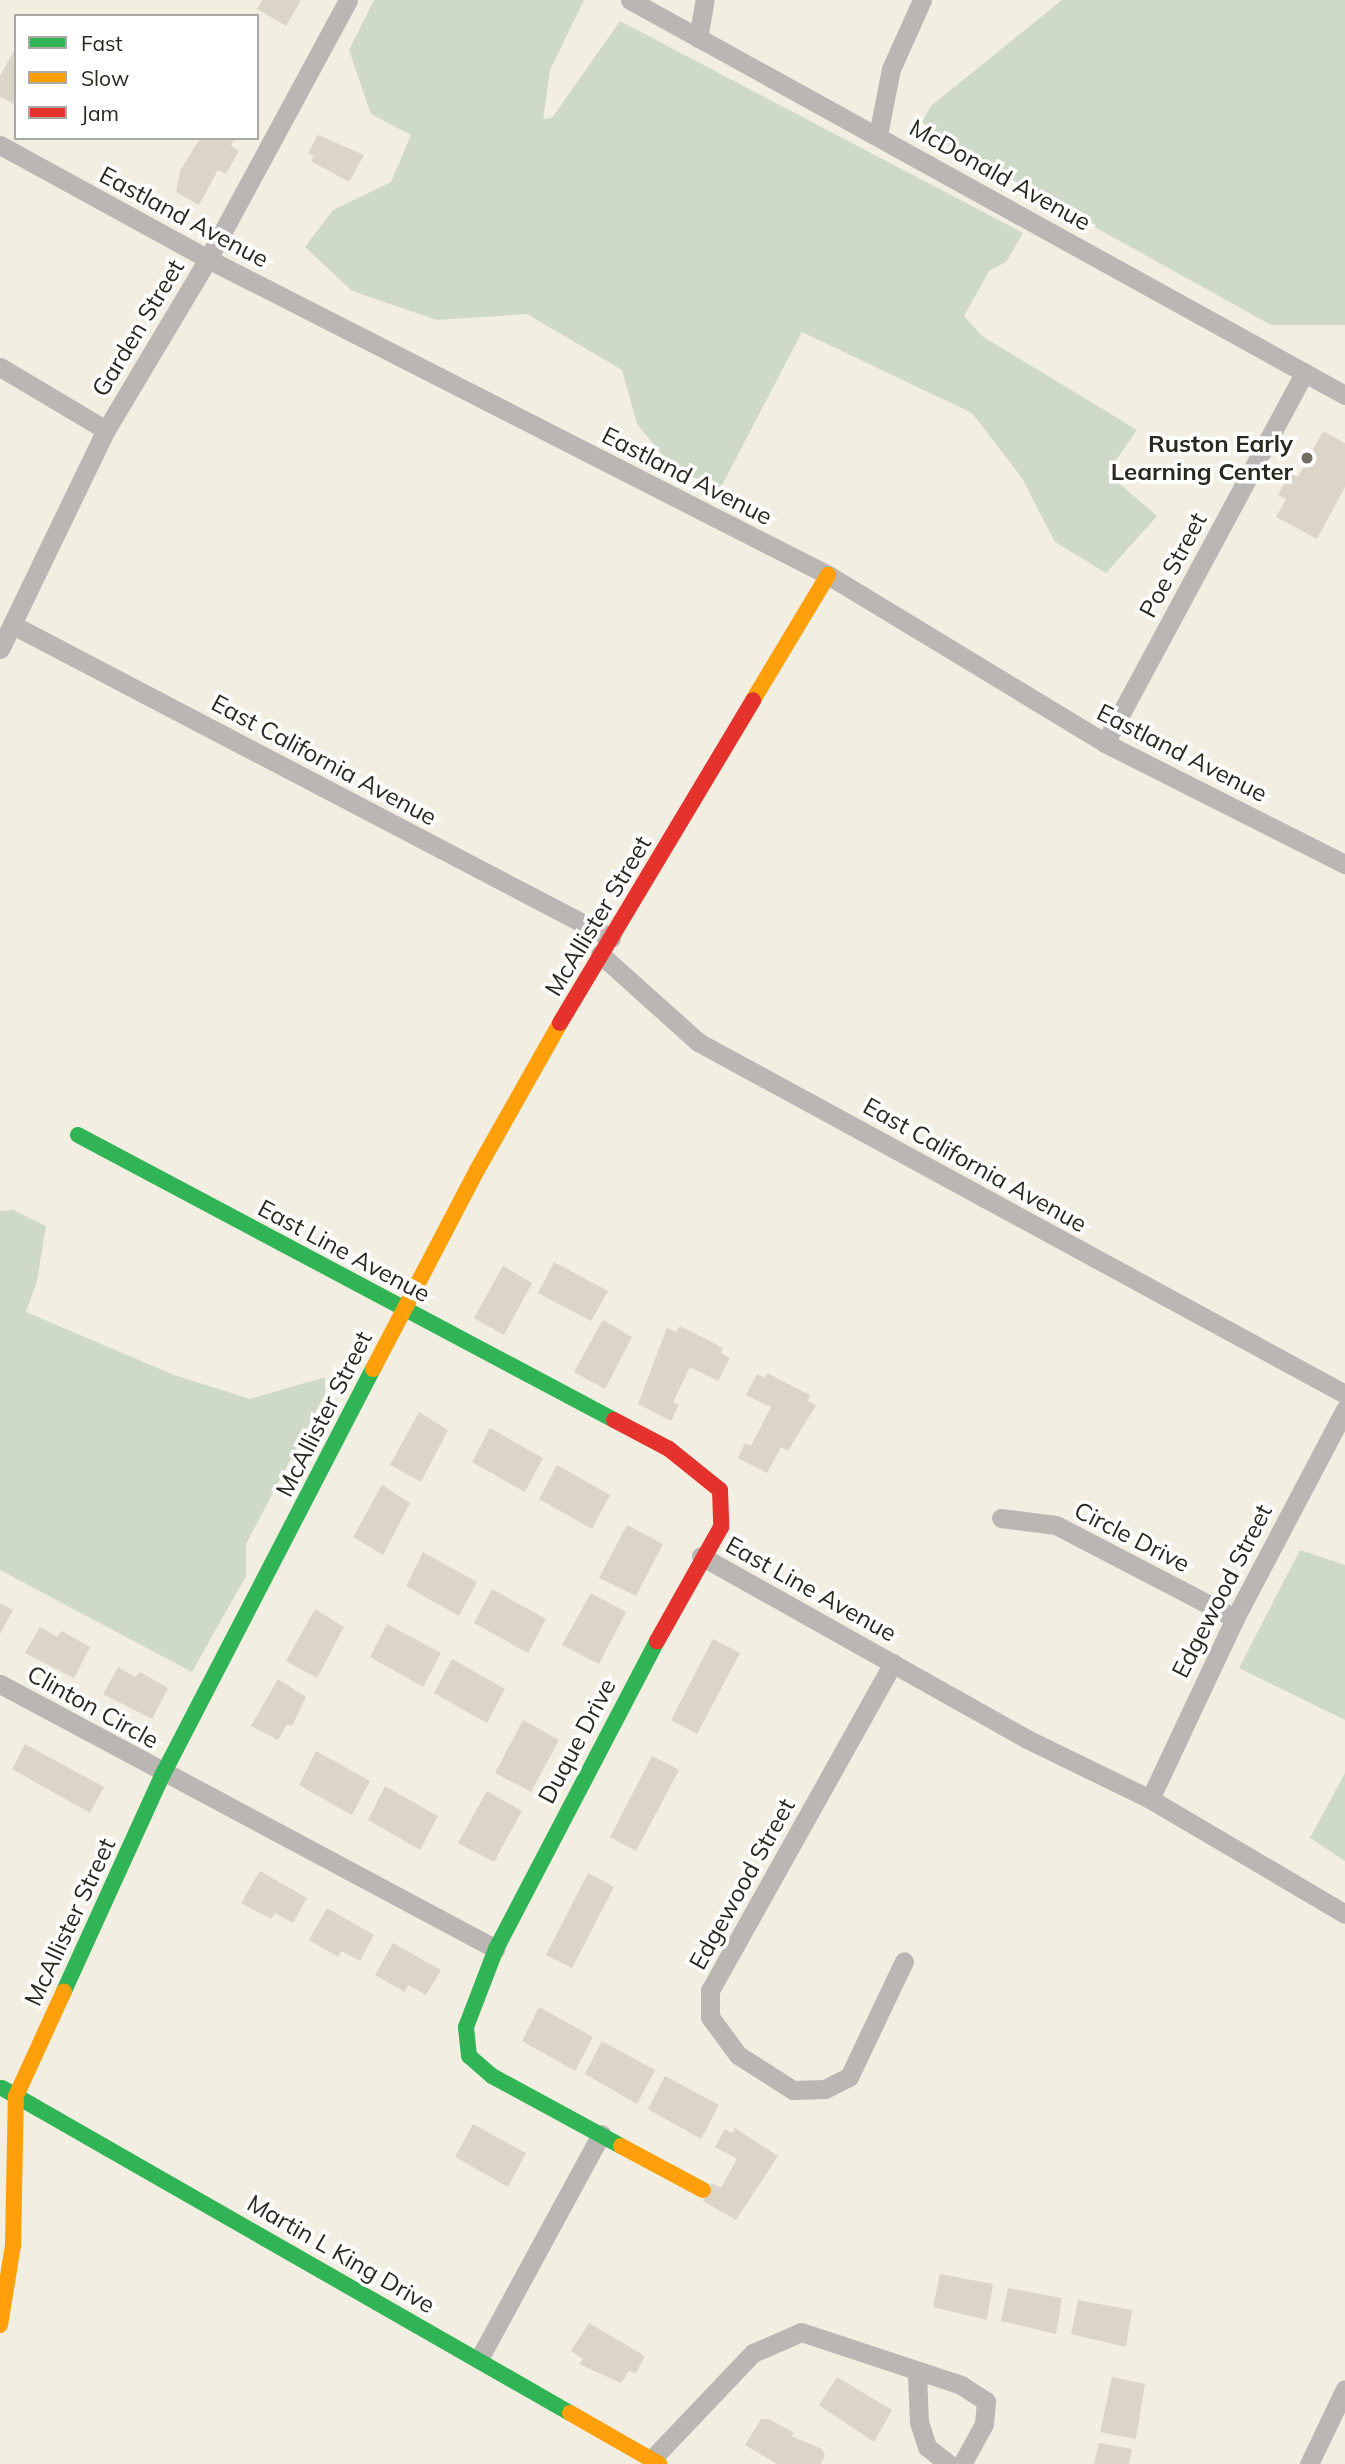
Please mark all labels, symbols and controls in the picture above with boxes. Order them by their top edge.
legend [14,14,259,140]
text: Fast [81,30,123,56]
text: Slow [81,65,129,91]
text: Jam [81,100,119,126]
street label: McDonald Avenue [904,113,1096,237]
street label: Eastland Avenue [95,160,273,274]
street label: Garden Street [86,254,190,402]
street label: Eastland Avenue [597,421,777,531]
place label: Ruston Early Learning Center [1111,430,1293,486]
marker: Ruston Early Learning Center [1299,450,1315,466]
street label: Poe Street [1133,508,1213,622]
street label: East California Avenue [206,688,442,832]
street label: Eastland Avenue [1092,698,1272,808]
street label: McAllister Street [539,831,657,1001]
street label: East California Avenue [858,1092,1092,1238]
street label: East Line Avenue [253,1194,435,1308]
street label: McAllister Street [270,1327,378,1501]
street label: Circle Drive [1070,1496,1194,1578]
street label: Edgewood Street [1166,1499,1278,1683]
street label: East Line Avenue [721,1530,901,1648]
street label: Clinton Circle [22,1659,164,1755]
street label: Duque Drive [532,1674,622,1808]
street label: Edgewood Street [683,1794,801,1974]
street label: McAllister Street [19,1834,121,2010]
street label: Martin L King Drive [242,2189,440,2319]

